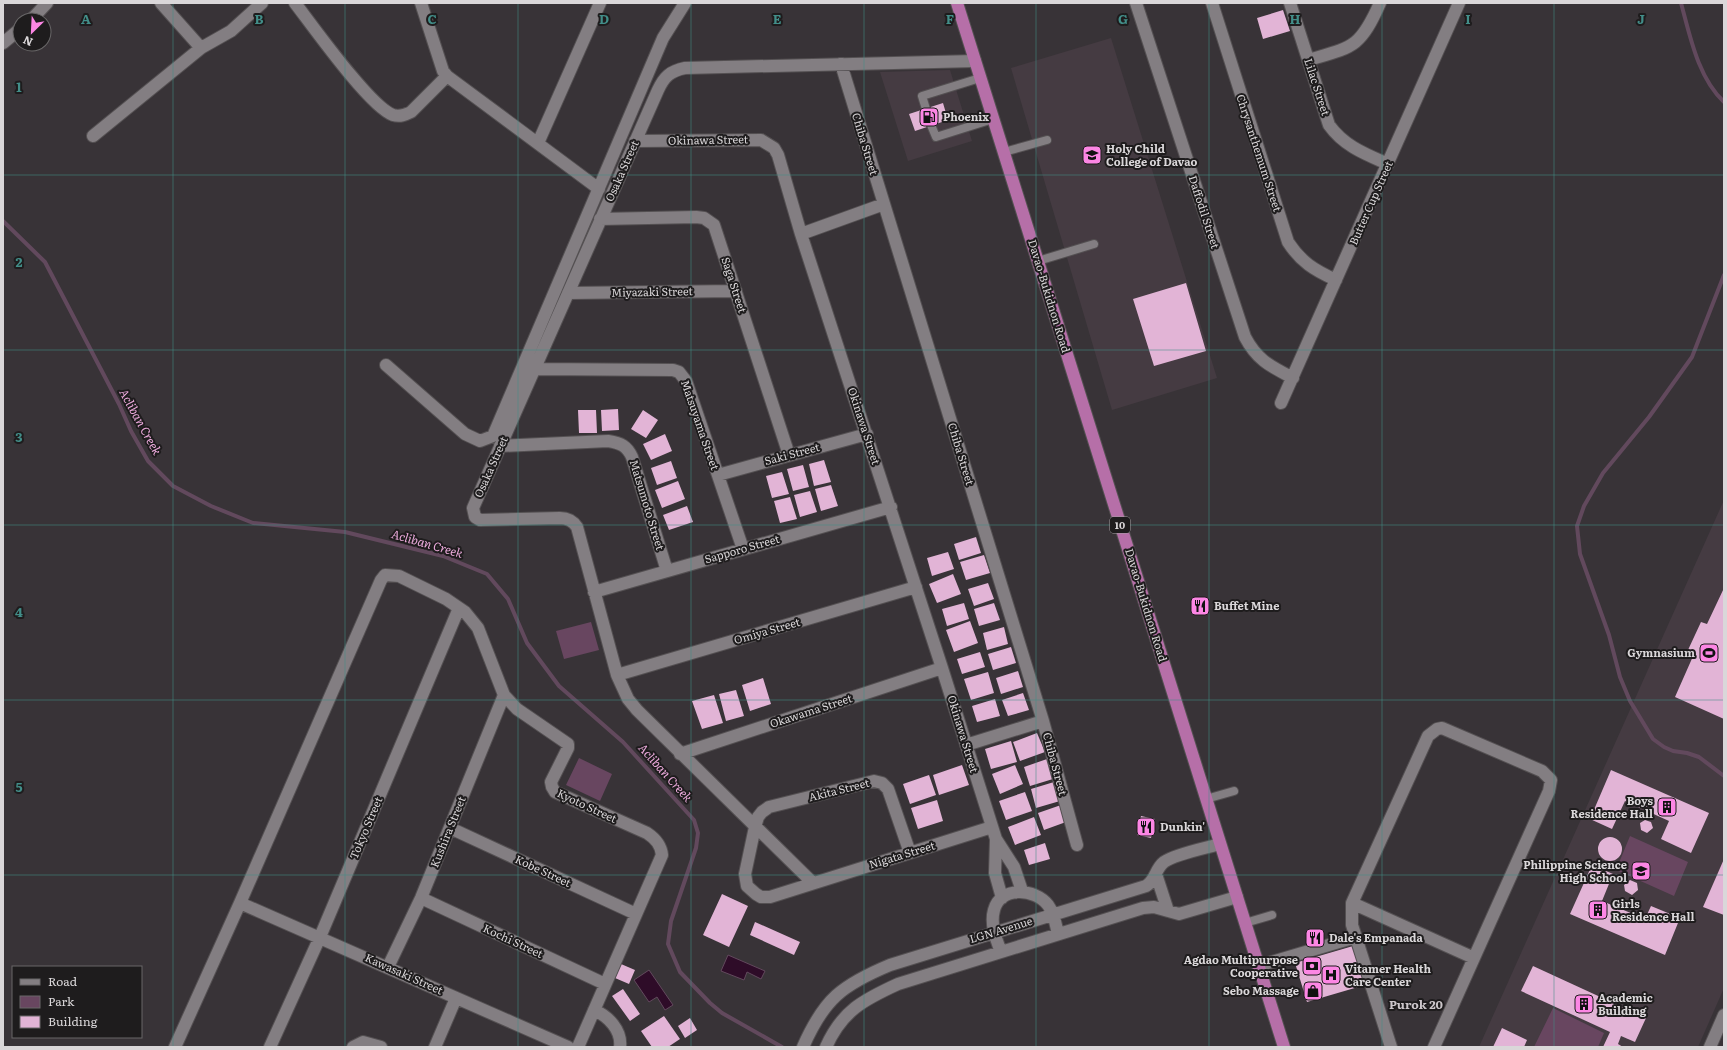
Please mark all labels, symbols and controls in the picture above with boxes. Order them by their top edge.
text: A [81,9,91,28]
text: B [255,9,264,28]
text: C [427,9,437,28]
text: D [599,9,609,28]
text: E [773,9,782,28]
text: F [946,9,954,28]
text: G [1118,9,1128,28]
text: H [1290,9,1301,28]
text: I [1465,9,1471,28]
text: J [1637,9,1645,28]
north arrow [12,12,52,52]
text: N [20,33,35,51]
street label: Lilac Street [1301,56,1335,118]
text: 1 [16,77,22,96]
street label: Chrysanthemum Street [1233,92,1287,214]
fuel station icon: Phoenix [918,106,940,128]
place label: Phoenix [943,108,989,124]
street label: Chiba Street [849,110,883,177]
street label: Okinawa Street [668,130,749,148]
street label: Osaka Street [600,137,642,204]
place label: Holy Child College of Davao [1106,140,1198,169]
school or university icon: Holy Child College of Davao [1081,144,1103,166]
street label: Butter Cup Street [1344,157,1396,247]
street label: Daffodil Street [1186,173,1225,251]
street label: Davao-Bukidnon Road [1025,237,1075,354]
text: 2 [16,252,23,271]
street label: Saga Street [718,255,752,315]
street label: Miyazaki Street [611,282,693,300]
street label: Matsuyama Street [678,377,724,472]
water label: Acliban Creek [115,385,167,458]
street label: Okinawa Street [845,385,885,467]
street label: Chiba Street [945,420,979,487]
text: 3 [15,427,23,446]
street label: Osaka Street [469,433,511,500]
street label: Saki Street [762,438,822,468]
street label: Matsumoto Street [627,457,669,552]
road number: 10 [1110,517,1130,533]
water label: Acliban Creek [389,524,466,562]
street label: Sapporo Street [702,530,782,566]
street label: Davao-Bukidnon Road [1122,546,1172,663]
restaurant icon: Buffet Mine [1189,595,1211,617]
place label: Buffet Mine [1214,597,1279,613]
text: 4 [15,602,23,621]
street label: Omiya Street [732,613,802,647]
sports icon: Gymnasium [1698,642,1720,664]
place label: Gymnasium [1627,644,1695,660]
street label: Okawama Street [767,689,855,731]
street label: Okinawa Street [945,693,984,775]
street label: Chiba Street [1040,730,1072,798]
water label: Acliban Creek [634,739,697,806]
street label: Akita Street [807,774,871,804]
text: 5 [15,777,23,796]
street label: Kyoto Street [555,784,620,826]
place label: Boys Residence Hall [1571,792,1654,821]
street label: Tokyo Street [345,793,386,861]
street label: Kushira Street [426,793,469,870]
building icon: Boys Residence Hall [1656,796,1678,818]
restaurant icon: Dunkin' [1135,816,1157,838]
place label: Dunkin' [1160,818,1205,834]
street label: Nigata Street [867,836,937,872]
street label: Kobe Street [513,850,575,890]
place label: Philippine Science High School [1523,856,1627,885]
school or university icon: Philippine Science High School [1630,860,1652,882]
place label: Girls Residence Hall [1612,895,1694,924]
building icon: Girls Residence Hall [1587,899,1609,921]
street label: LGN Avenue [967,912,1034,946]
street label: Kochi Street [481,919,547,961]
restaurant icon: Dale's Empanada [1304,927,1326,949]
place label: Dale's Empanada [1329,929,1424,945]
street label: Kawasaki Street [363,949,446,998]
place label: Agdao Multipurpose Cooperative [1184,951,1298,980]
bank icon: Agdao Multipurpose Cooperative [1301,955,1323,977]
place label: Vitamer Health Care Center [1345,960,1432,989]
hospital icon: Vitamer Health Care Center [1320,964,1342,986]
legend [12,966,142,1038]
text: Road [48,972,78,990]
shop icon: Sebo Massage [1302,980,1324,1002]
place label: Sebo Massage [1223,982,1299,998]
place label: Academic Building [1598,989,1653,1018]
text: Park [48,992,75,1010]
building icon: Academic Building [1573,993,1595,1015]
district label: Purok 20 [1389,995,1444,1013]
text: Building [48,1012,98,1030]

